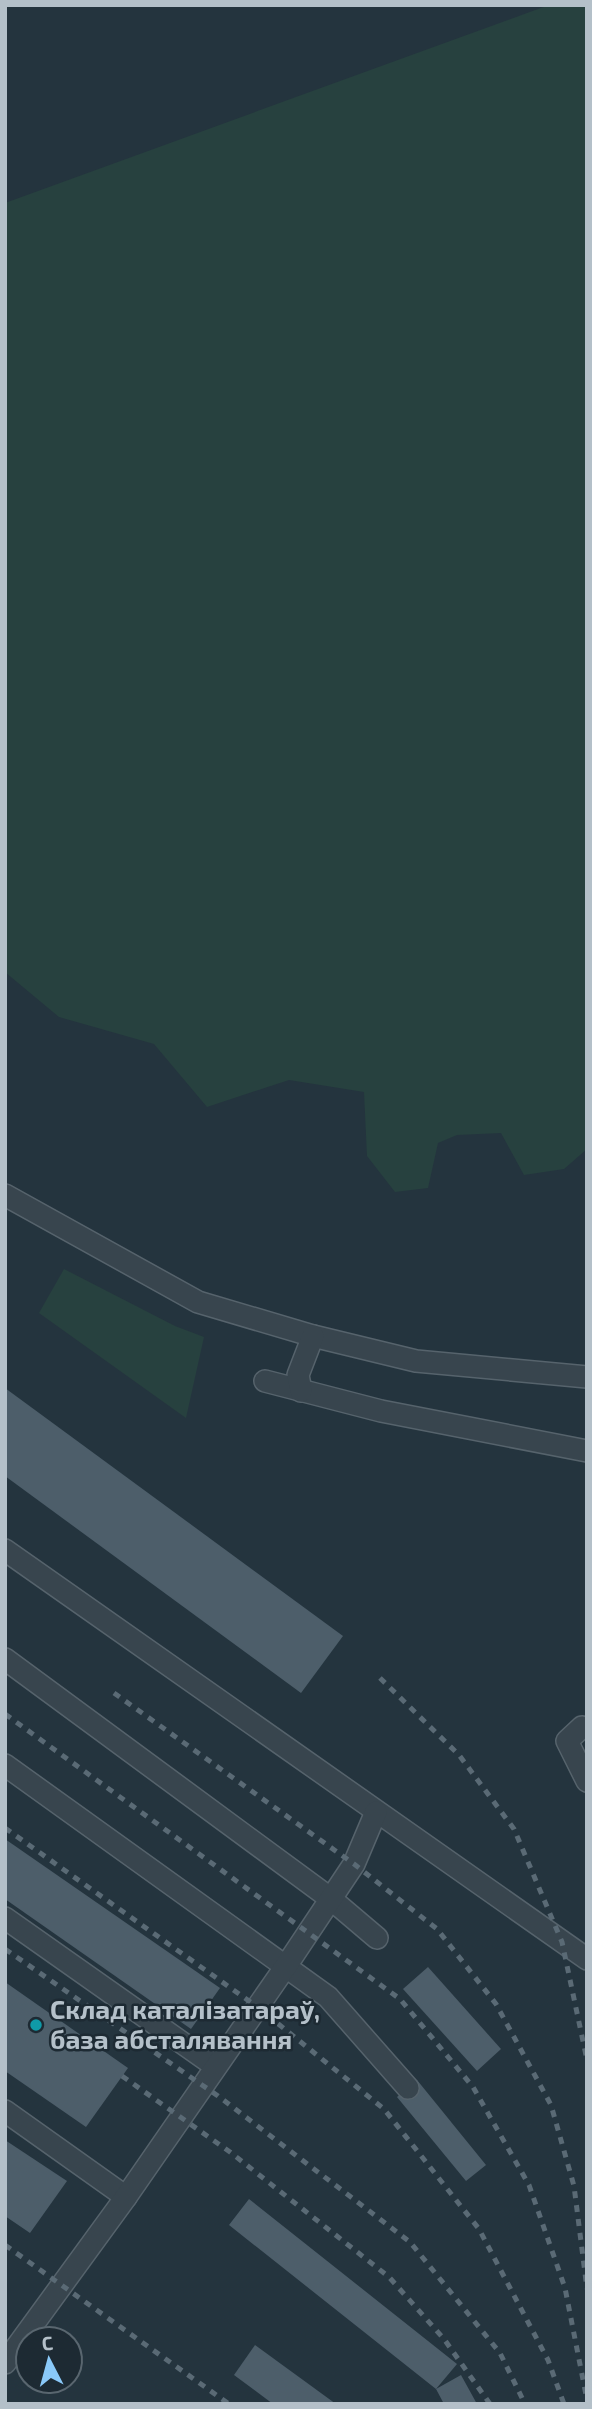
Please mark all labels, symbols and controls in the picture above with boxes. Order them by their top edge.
place label: Склад каталізатараў, база абсталявання [50,1993,320,2054]
marker: Склад каталізатараў, база абсталявання [28,2017,44,2033]
north arrow [14,2325,84,2395]
text: С [40,2331,54,2355]

